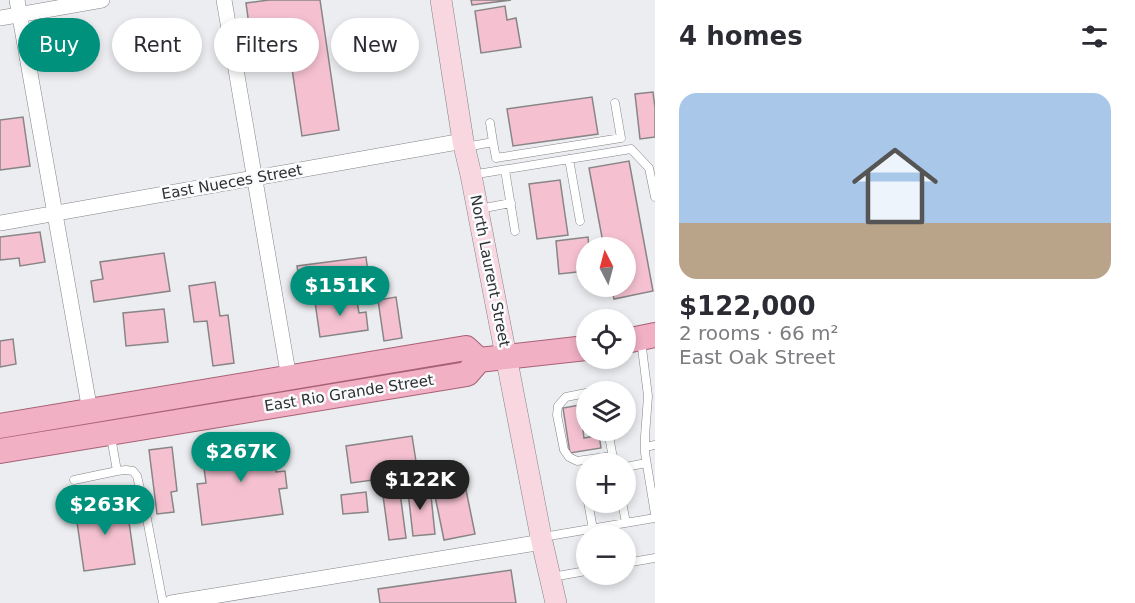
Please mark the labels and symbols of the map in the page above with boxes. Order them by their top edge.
street label: East Nueces Street [160,161,304,203]
street label: North Laurent Street [466,193,514,349]
north arrow [576,237,636,297]
pin: $151K [298,266,382,317]
street label: East Rio Grande Street [263,371,435,415]
pin: $267K [199,432,283,483]
pin: $122K [378,460,462,511]
pin: $263K [63,485,147,536]

